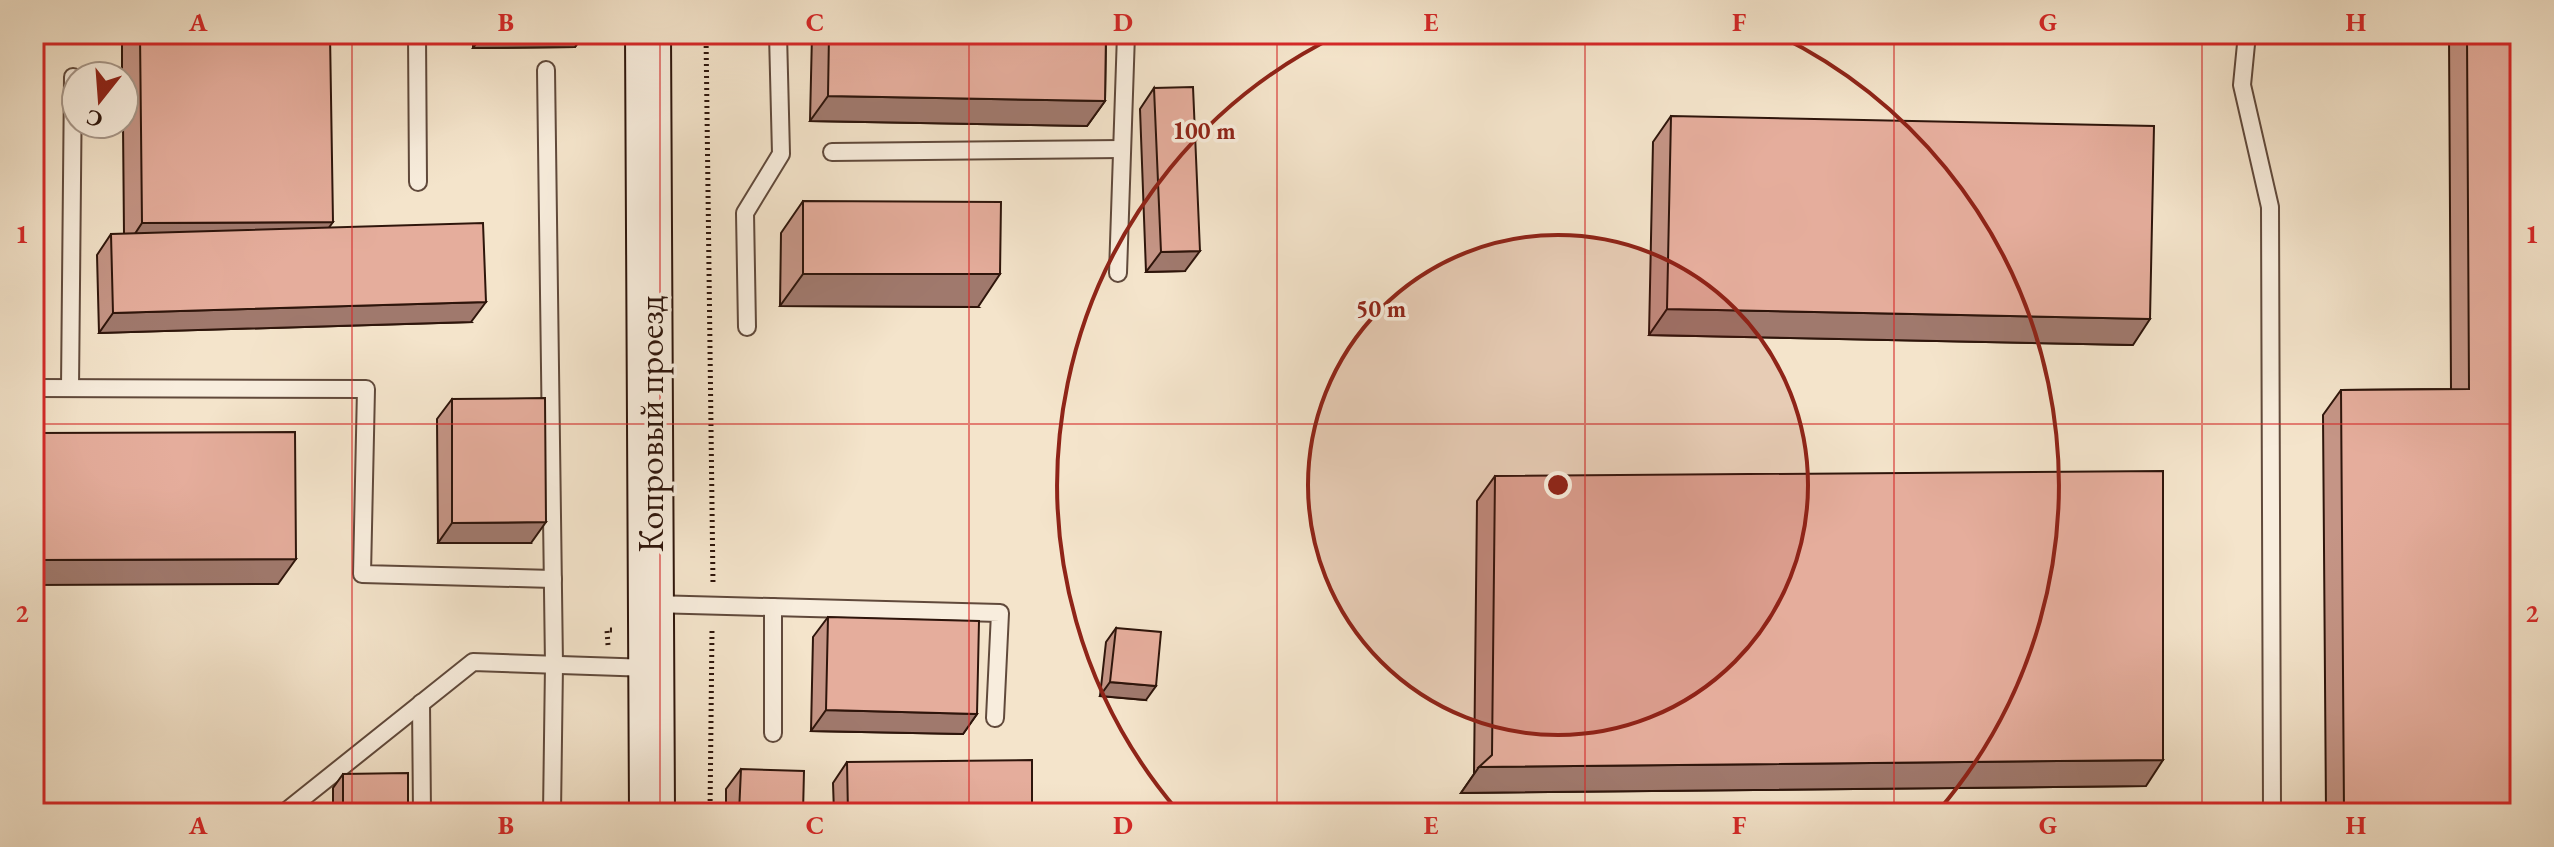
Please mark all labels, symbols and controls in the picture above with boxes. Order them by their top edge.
text: A [188,5,208,39]
text: B [498,5,514,39]
text: C [806,5,824,39]
text: D [1113,5,1133,39]
text: E [1424,5,1439,39]
text: F [1732,5,1746,39]
text: G [2039,5,2058,39]
text: H [2346,5,2367,39]
north arrow [60,60,140,140]
text: С [83,102,106,135]
text: 100 m [1172,115,1236,146]
text: 1 [15,217,29,251]
text: 1 [2525,217,2539,251]
text: 50 m [1356,293,1406,324]
street label: Копровый проезд [627,295,674,553]
centre of rings [1544,471,1572,499]
text: 2 [15,596,29,630]
text: 2 [2525,596,2539,630]
text: A [188,808,208,842]
text: B [498,808,514,842]
text: C [806,808,824,842]
text: D [1113,808,1133,842]
text: E [1424,808,1439,842]
text: F [1732,808,1746,842]
text: G [2039,808,2058,842]
text: H [2346,808,2367,842]

